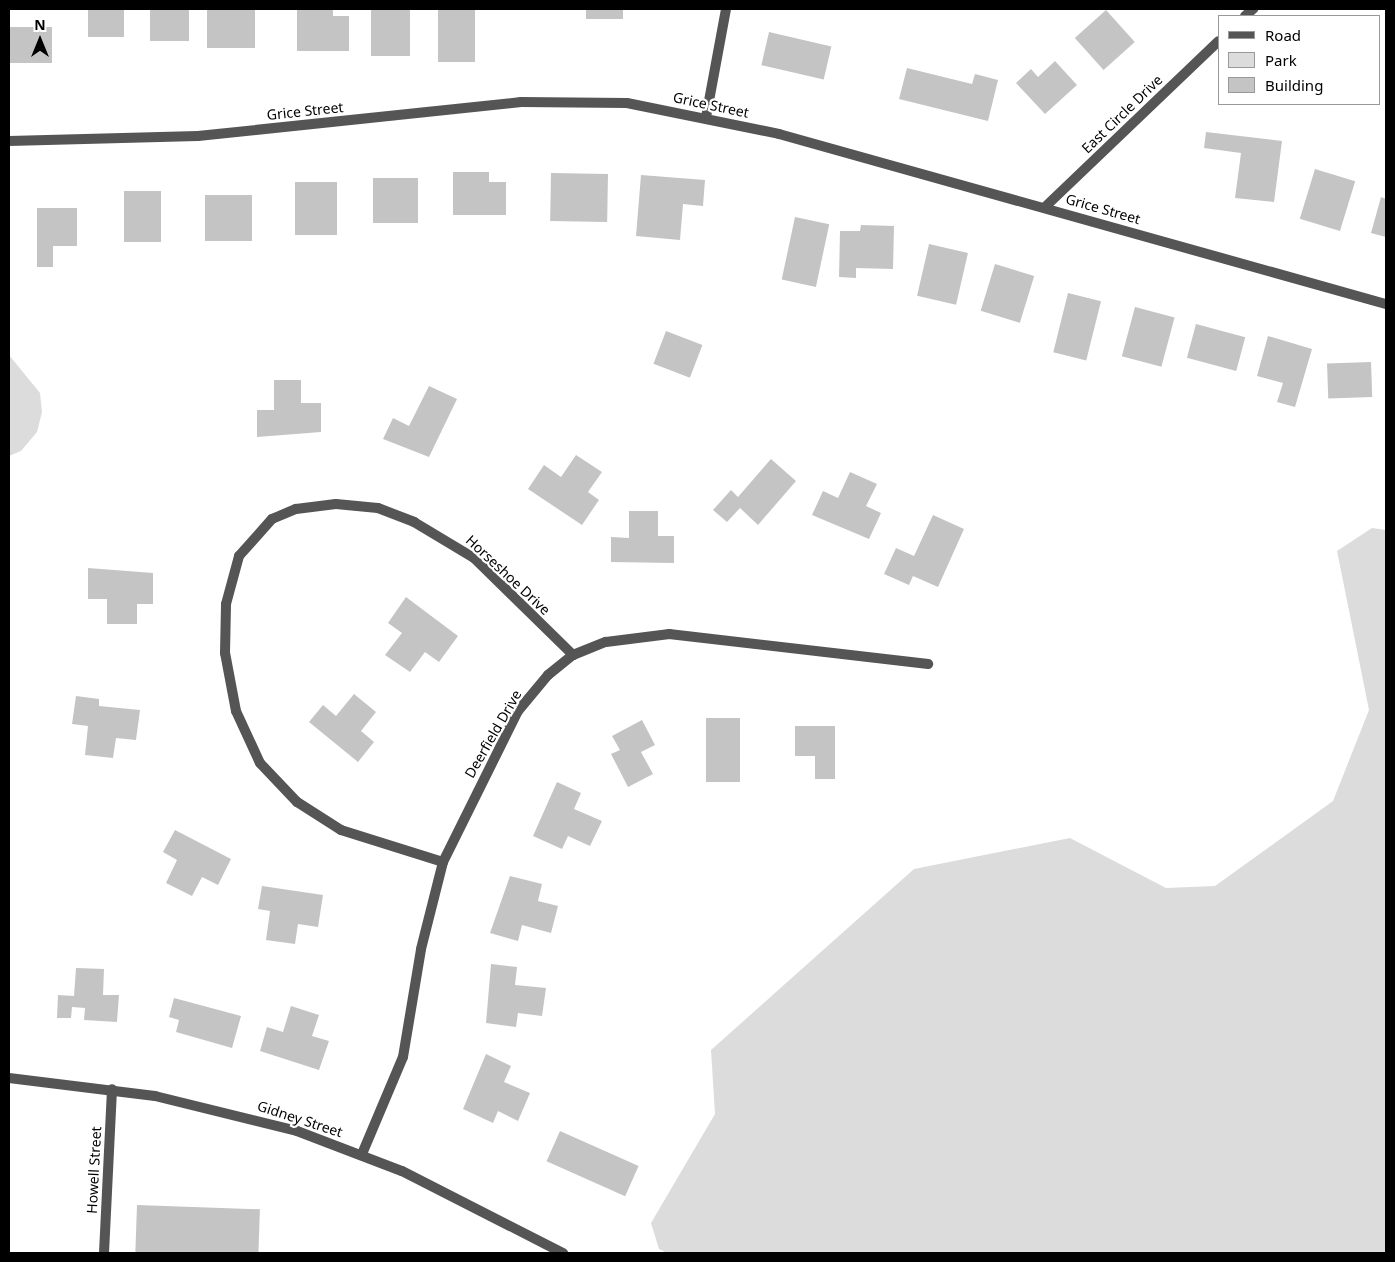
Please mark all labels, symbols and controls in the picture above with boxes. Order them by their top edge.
north arrow [15,15,65,65]
text: N [34,15,46,34]
legend [1218,15,1380,105]
text: Road [1265,25,1301,45]
text: Park [1265,50,1297,70]
street label: East Circle Drive [1078,71,1166,157]
text: Building [1265,75,1323,95]
street label: Grice Street [672,89,750,121]
street label: Grice Street [266,99,344,123]
street label: Grice Street [1064,190,1142,228]
street label: Horseshoe Drive [462,532,554,618]
street label: Deerfield Drive [461,687,525,781]
street label: Gidney Street [255,1097,345,1141]
street label: Howell Street [83,1126,105,1214]

